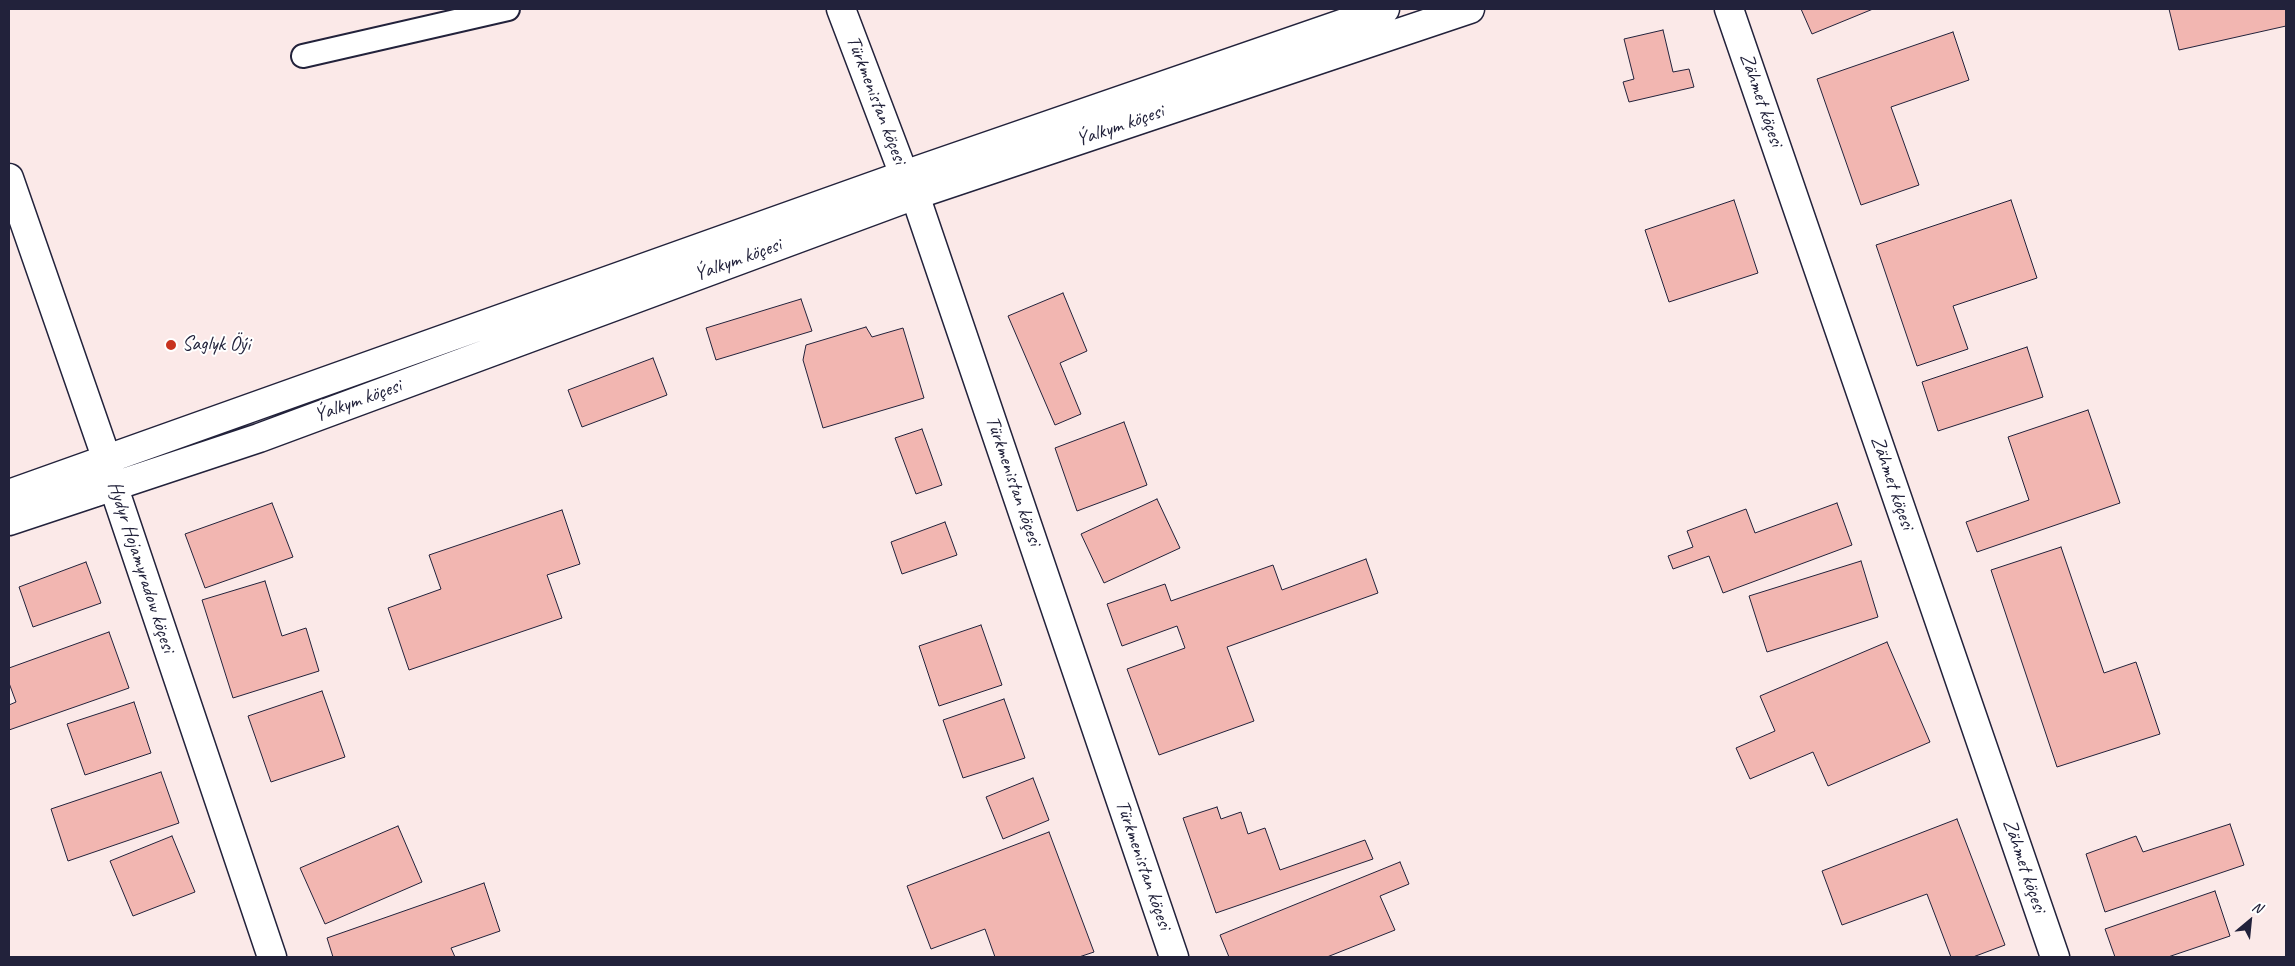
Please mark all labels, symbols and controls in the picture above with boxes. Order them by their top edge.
street label: Türkmenistan köçesi [841,32,911,168]
street label: Zähmet köçesi [1734,50,1788,150]
street label: Ýalkym köçesi [1073,100,1167,152]
street label: Ýalkym köçesi [691,233,785,287]
place label: Saglyk Öýi [182,333,250,357]
marker: Saglyk Öýi [164,338,178,352]
street label: Ýalkym köçesi [311,374,405,428]
street label: Türkmenistan köçesi [980,413,1046,549]
street label: Zähmet köçesi [1865,433,1919,533]
street label: Hydyr Hojamyradow köçesi [102,478,180,656]
street label: Türkmenistan köçesi [1110,797,1176,933]
street label: Zähmet köçesi [1997,816,2051,916]
north arrow [2225,896,2275,946]
text: N [2249,898,2265,917]

